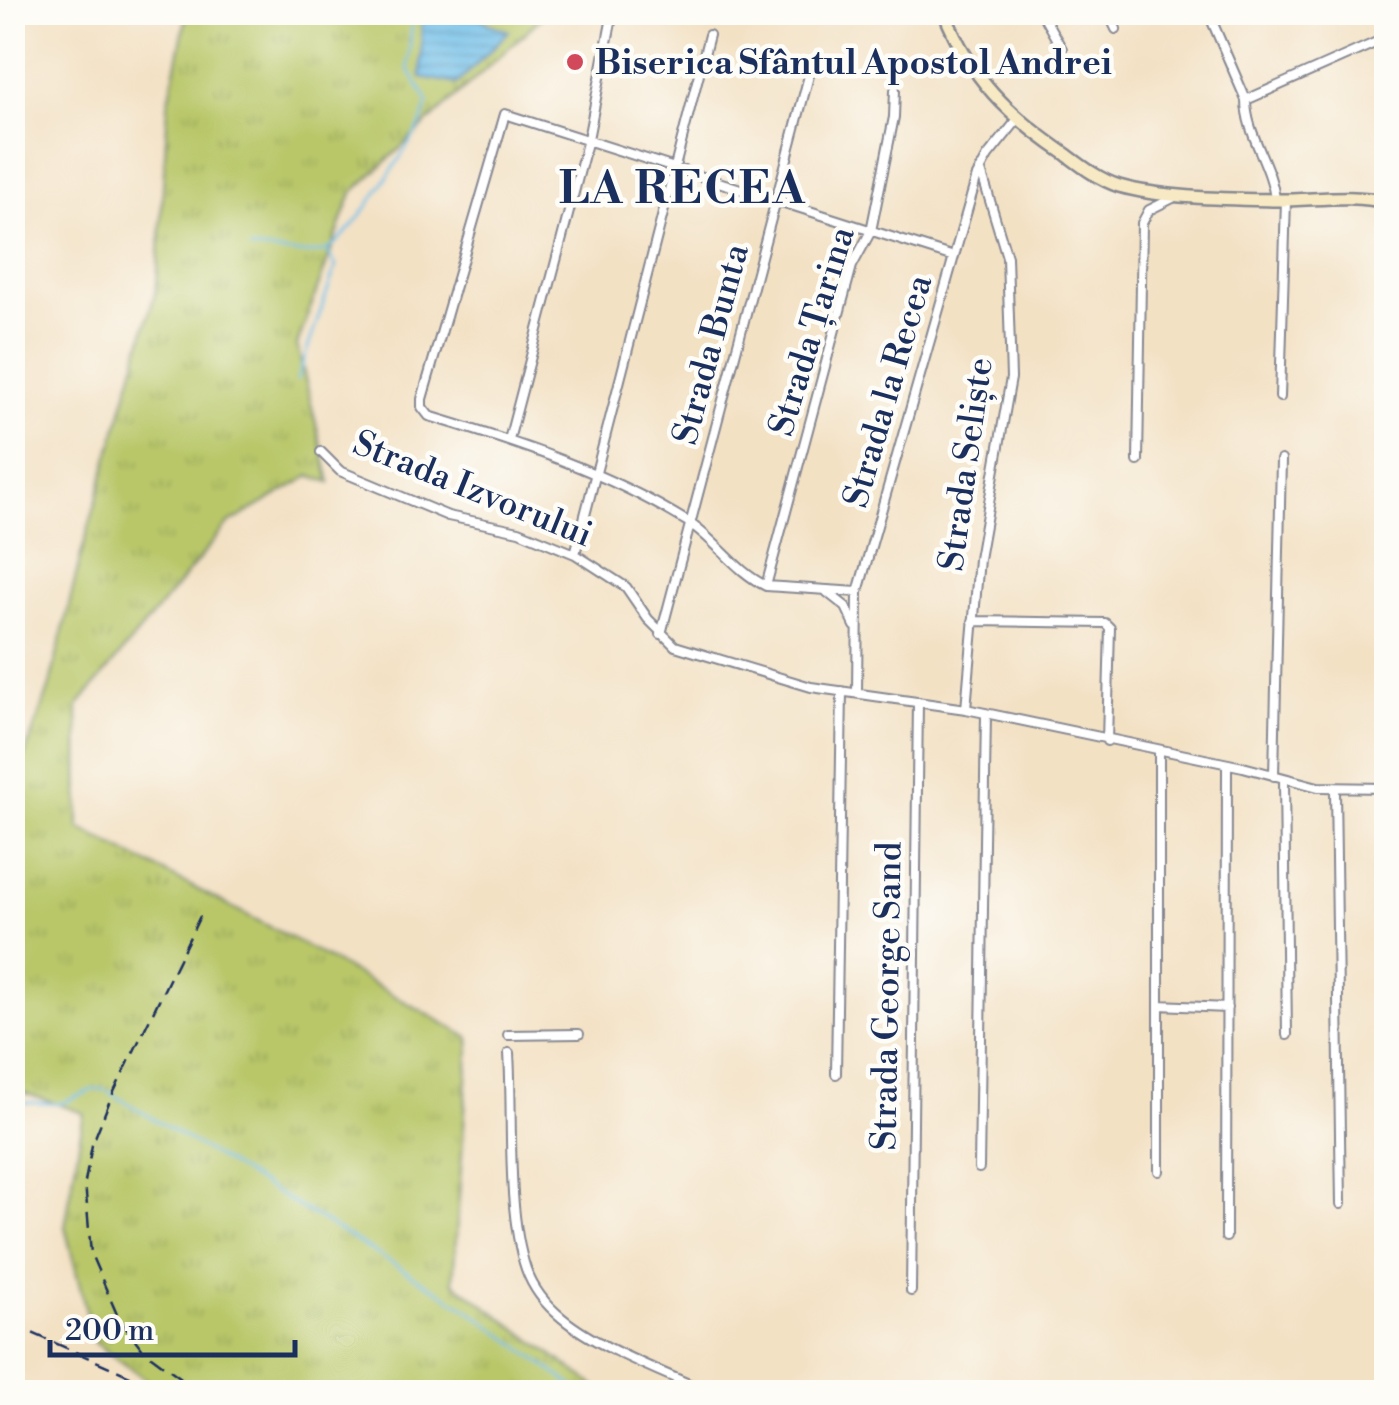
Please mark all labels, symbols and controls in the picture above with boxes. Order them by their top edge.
place label: Biserica Sfântul Apostol Andrei [595,42,1112,85]
marker: Biserica Sfântul Apostol Andrei [564,51,586,73]
district label: LA RECEA [559,161,807,218]
street label: Strada Țarina [760,222,865,441]
street label: Strada Bunta [664,239,759,449]
street label: Strada la Recea [835,270,942,513]
street label: Strada Seliște [930,355,1003,574]
street label: Strada Izvorului [347,422,598,557]
street label: Strada George Sand [863,841,912,1151]
scale bar [50,1295,295,1357]
text: 200 m [65,1312,154,1350]

